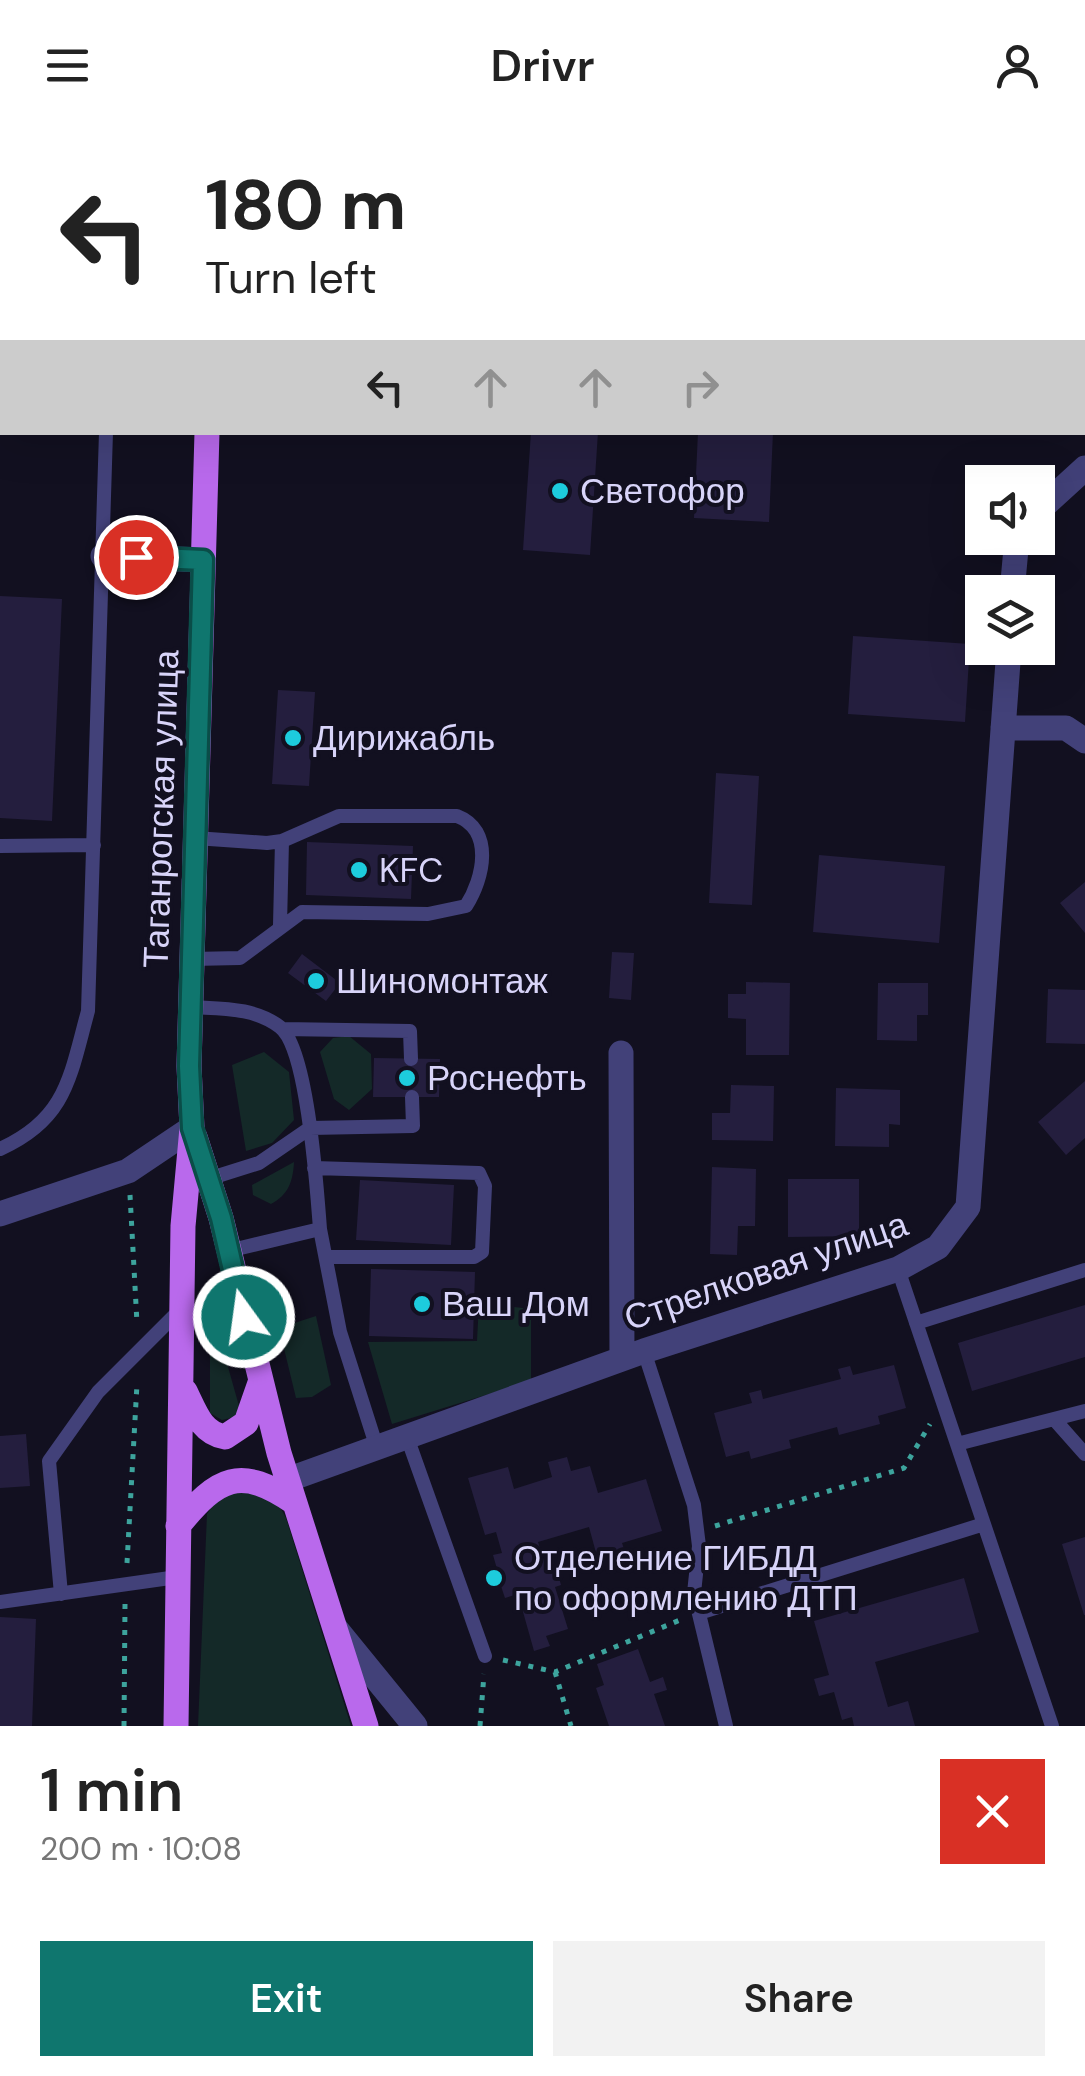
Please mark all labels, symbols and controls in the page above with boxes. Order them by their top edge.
text: Drivr [490,36,595,95]
icon: menu [40,38,95,93]
icon: person [990,38,1045,93]
text: 180 m [205,160,406,251]
icon: left [40,170,170,300]
text: Turn left [205,248,377,307]
icon: left [358,360,413,415]
icon: ahead [463,360,518,415]
icon: ahead [568,360,623,415]
icon: right [673,360,728,415]
map controls [965,465,1055,665]
button: sound [965,465,1055,555]
place label: Светофор [580,468,745,514]
marker: Светофор [549,480,571,502]
pin [94,515,179,600]
icon: arrive [109,530,164,585]
button: layers [965,575,1055,665]
street label: Таганрогская улица [132,649,190,969]
place label: Дирижабль [313,715,495,761]
marker: Дирижабль [282,727,304,749]
place label: KFC [379,847,443,893]
marker: KFC [348,859,370,881]
place label: Шиномонтаж [336,958,548,1004]
marker: Шиномонтаж [305,970,327,992]
place label: Роснефть [427,1055,587,1101]
marker: Роснефть [396,1067,418,1089]
street label: Стрелковая улица [618,1201,914,1341]
position arrow [192,1265,296,1369]
place label: Ваш Дом [442,1281,590,1327]
marker: Ваш Дом [411,1293,433,1315]
place label: Отделение ГИБДД по оформлению ДТП [514,1535,858,1621]
marker: Отделение ГИБДД по оформлению ДТП [483,1567,505,1589]
text: 1 min [40,1751,183,1830]
button: close [940,1759,1045,1864]
text: 200 m · 10:08 [40,1828,242,1870]
button: Exit [40,1941,533,2056]
button: Share [553,1941,1045,2056]

